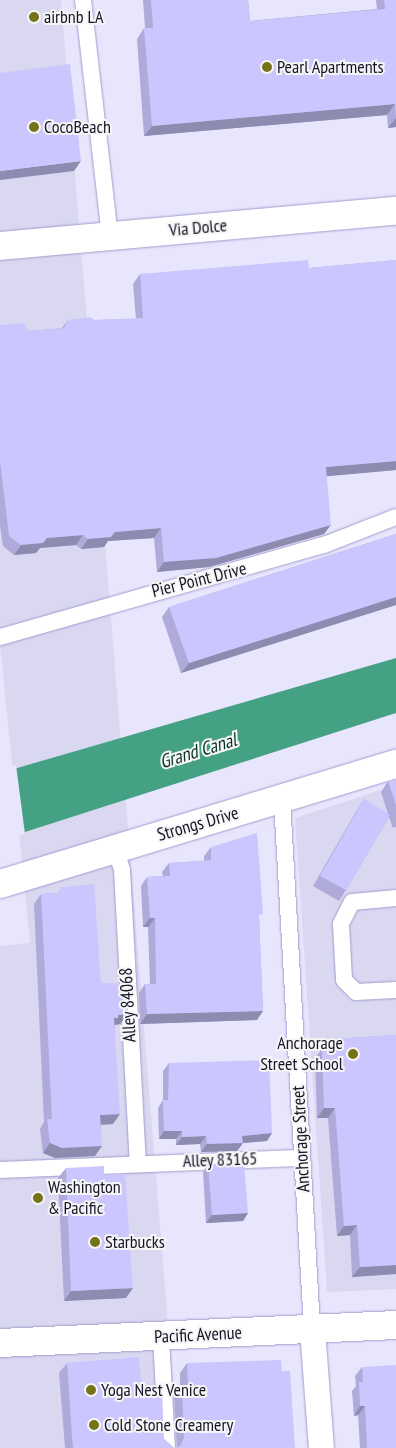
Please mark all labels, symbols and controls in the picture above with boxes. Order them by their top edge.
place label: airbnb LA [44,6,103,28]
marker: airbnb LA [28,11,40,23]
place label: Pearl Apartments [277,56,384,78]
marker: Pearl Apartments [261,61,273,73]
place label: CocoBeach [44,116,111,138]
marker: CocoBeach [28,121,40,133]
street label: Via Dolce [168,215,228,241]
street label: Pier Point Drive [149,558,249,602]
water label: Grand Canal [157,729,239,773]
street label: Strongs Drive [155,802,241,846]
street label: Alley 84068 [115,967,141,1043]
place label: Anchorage Street School [260,1033,343,1076]
marker: Anchorage Street School [347,1048,359,1060]
street label: Anchorage Street [287,1085,315,1193]
street label: Alley 83165 [182,1148,258,1172]
place label: Washington & Pacific [48,1177,121,1220]
marker: Washington & Pacific [32,1192,44,1204]
place label: Starbucks [105,1231,165,1253]
marker: Starbucks [89,1236,101,1248]
street label: Pacific Avenue [153,1322,243,1348]
place label: Yoga Nest Venice [101,1379,207,1401]
marker: Yoga Nest Venice [85,1384,97,1396]
place label: Cold Stone Creamery [104,1414,233,1436]
marker: Cold Stone Creamery [88,1419,100,1431]

